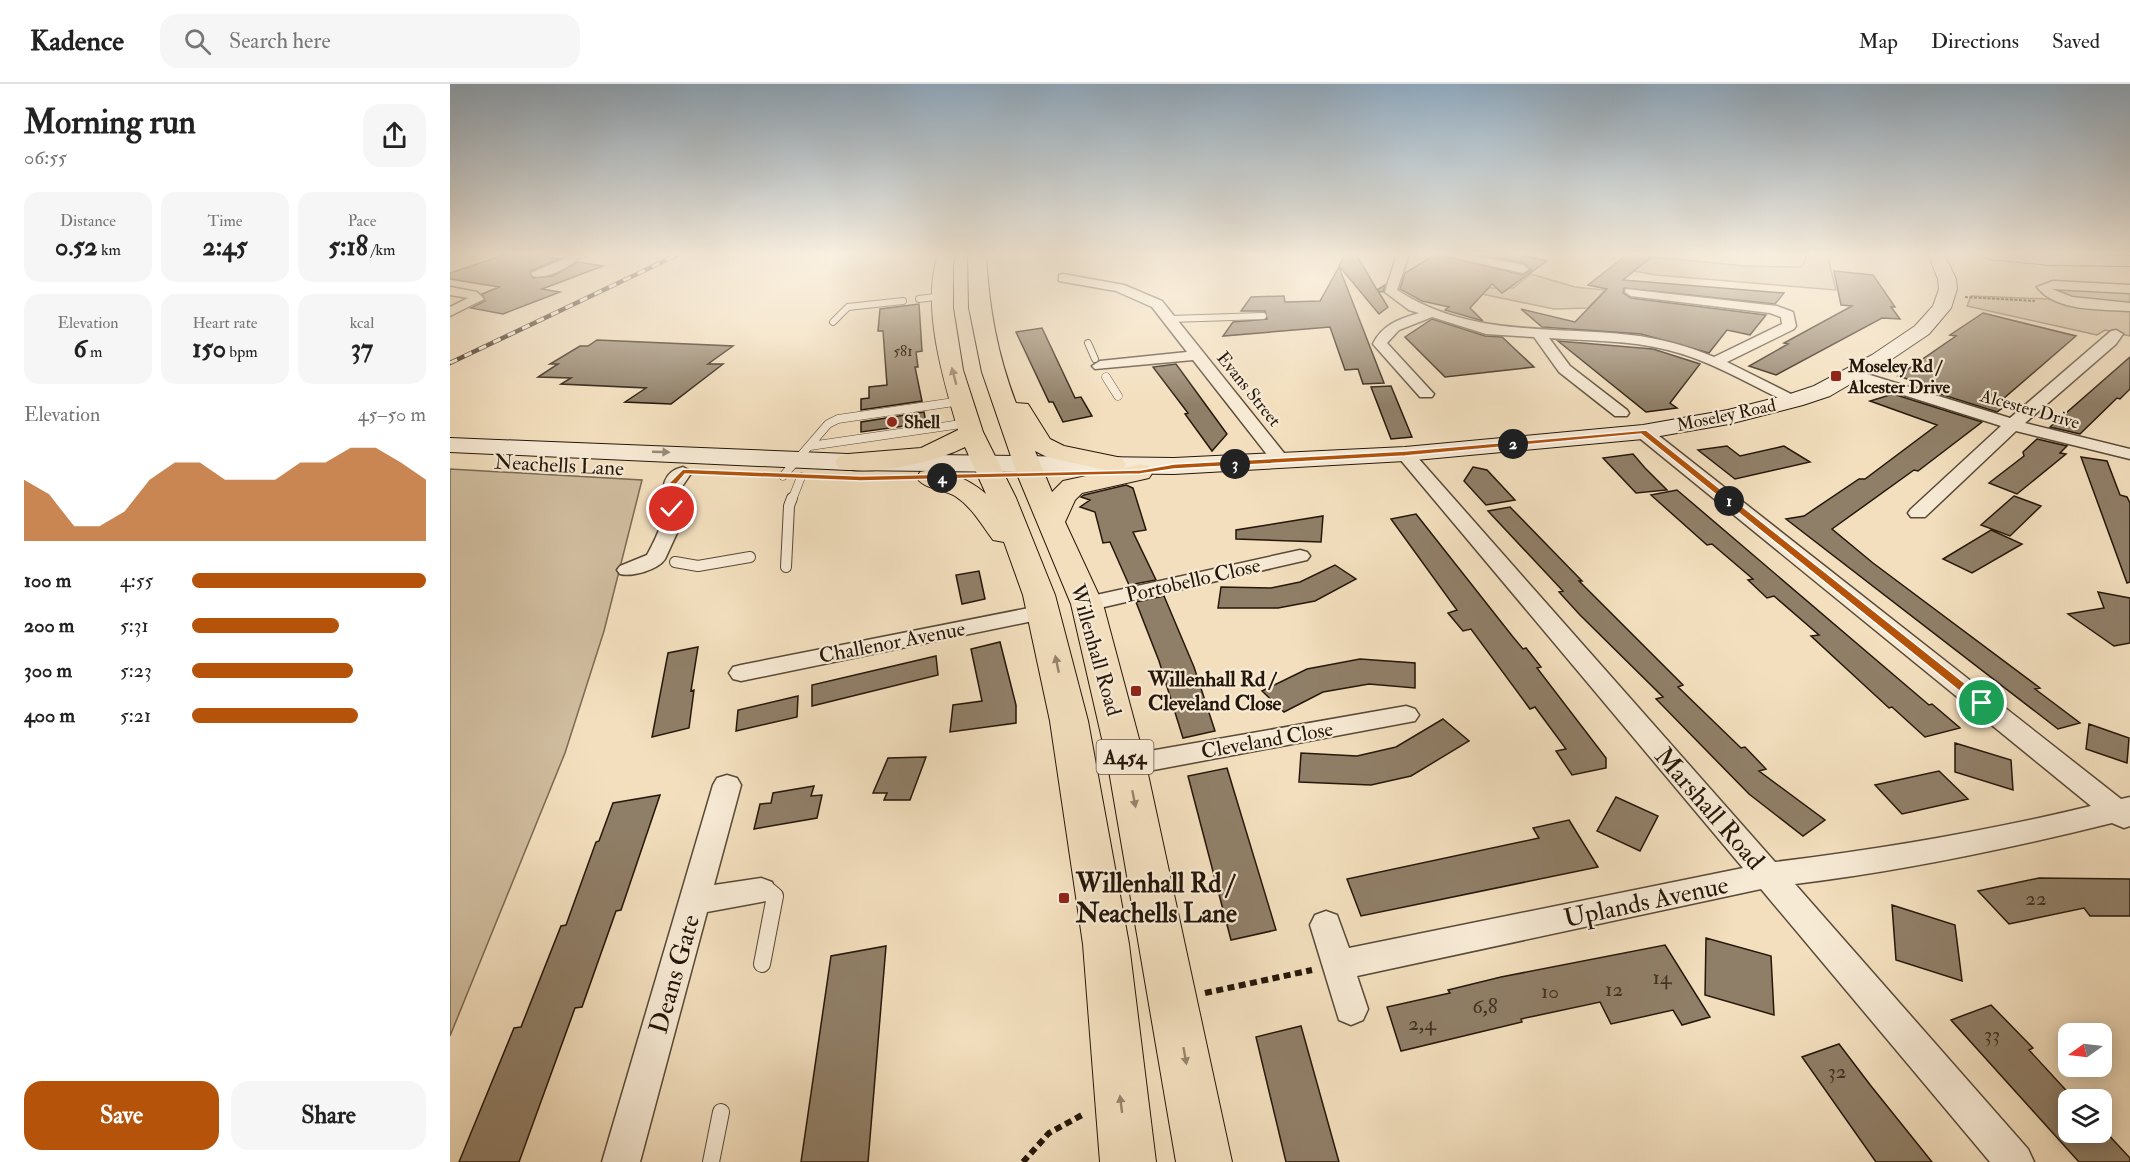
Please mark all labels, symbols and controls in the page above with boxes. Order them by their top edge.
search box [160,14,580,68]
text: Kadence [30,24,124,59]
icon: search [181,25,214,58]
text: Search here [229,27,331,55]
text: Map [1858,28,1898,55]
text: Directions [1931,28,2019,55]
text: Saved [2052,28,2100,55]
text: Morning run [24,102,196,143]
button: share [363,104,426,167]
text: 06:55 [24,145,67,170]
text: Distance [60,211,116,231]
text: Time [208,211,242,231]
text: Pace [348,211,376,231]
text: 0.52 [55,231,98,263]
text: 2:45 [202,231,248,263]
text: 5:18 [329,231,368,263]
text: km [98,240,121,260]
text: /km [368,240,395,260]
text: Elevation [58,313,118,333]
text: Heart rate [192,313,258,333]
text: kcal [350,313,374,333]
text: 6 [74,333,87,365]
text: 150 [192,333,226,365]
text: 37 [351,333,373,365]
text: m [87,342,102,362]
text: bpm [226,342,258,362]
house number: 581 [894,342,912,361]
street label: Evans Street [1211,347,1286,432]
place label: Moseley Rd / Alcester Drive [1847,355,1950,399]
one-way arrow [949,367,958,385]
marker: Moseley Rd / Alcester Drive [1829,369,1843,383]
street label: Alcester Drive [1977,384,2083,435]
street label: Moseley Road [1674,394,1778,437]
text: Elevation [24,402,100,427]
text: 45–50 m [358,402,426,427]
place label: Shell [904,411,941,434]
marker: Shell [885,415,899,429]
pin: 2 [1498,429,1528,459]
text: 2 [1509,434,1517,454]
one-way arrow [651,448,670,457]
street label: Neachells Lane [493,449,625,482]
pin: 3 [1220,449,1250,479]
text: 3 [1232,454,1238,474]
pin: 4 [927,463,957,493]
text: 4 [938,468,946,488]
pin [646,483,697,534]
pin: 1 [1714,486,1744,516]
text: 1 [1726,491,1732,511]
icon: check [655,492,688,525]
street label: Portobello Close [1123,552,1263,609]
text: 100 m [24,568,71,593]
text: 4:55 [120,568,153,593]
street label: Willenhall Road [1064,580,1127,720]
text: 200 m [24,613,74,638]
text: 5:31 [120,613,149,638]
street label: Challenor Avenue [817,615,968,670]
one-way arrow [1051,654,1061,673]
text: 300 m [24,658,72,683]
text: 5:23 [120,658,152,683]
place label: Willenhall Rd / Cleveland Close [1147,666,1282,717]
pin [1956,677,2007,728]
marker: Willenhall Rd / Cleveland Close [1129,684,1143,698]
icon: arrive [1965,686,1998,719]
text: 400 m [24,703,75,728]
text: 5:21 [120,703,151,728]
street label: Cleveland Close [1199,716,1335,765]
road number: A454 [1096,740,1154,774]
street label: Marshall Road [1647,741,1771,877]
one-way arrow [1130,789,1139,808]
place label: Willenhall Rd / Neachells Lane [1075,868,1237,930]
street label: Uplands Avenue [1561,869,1732,936]
house number: 22 [2025,885,2047,912]
marker: Willenhall Rd / Neachells Lane [1057,891,1071,905]
street label: Deans Gate [643,911,707,1037]
house number: 14 [1653,964,1673,991]
house number: 12 [1605,976,1623,1003]
house number: 10 [1541,978,1559,1005]
house number: 6,8 [1472,993,1498,1020]
house number: 2,4 [1408,1010,1437,1037]
house number: 33 [1984,1021,2000,1048]
north arrow [2058,1023,2112,1077]
map controls [2058,1023,2112,1143]
one-way arrow [1181,1047,1190,1066]
house number: 32 [1828,1058,1846,1085]
button: Save [24,1081,219,1150]
button: Share [231,1081,426,1150]
button: layers [2058,1089,2112,1143]
one-way arrow [1116,1094,1126,1113]

